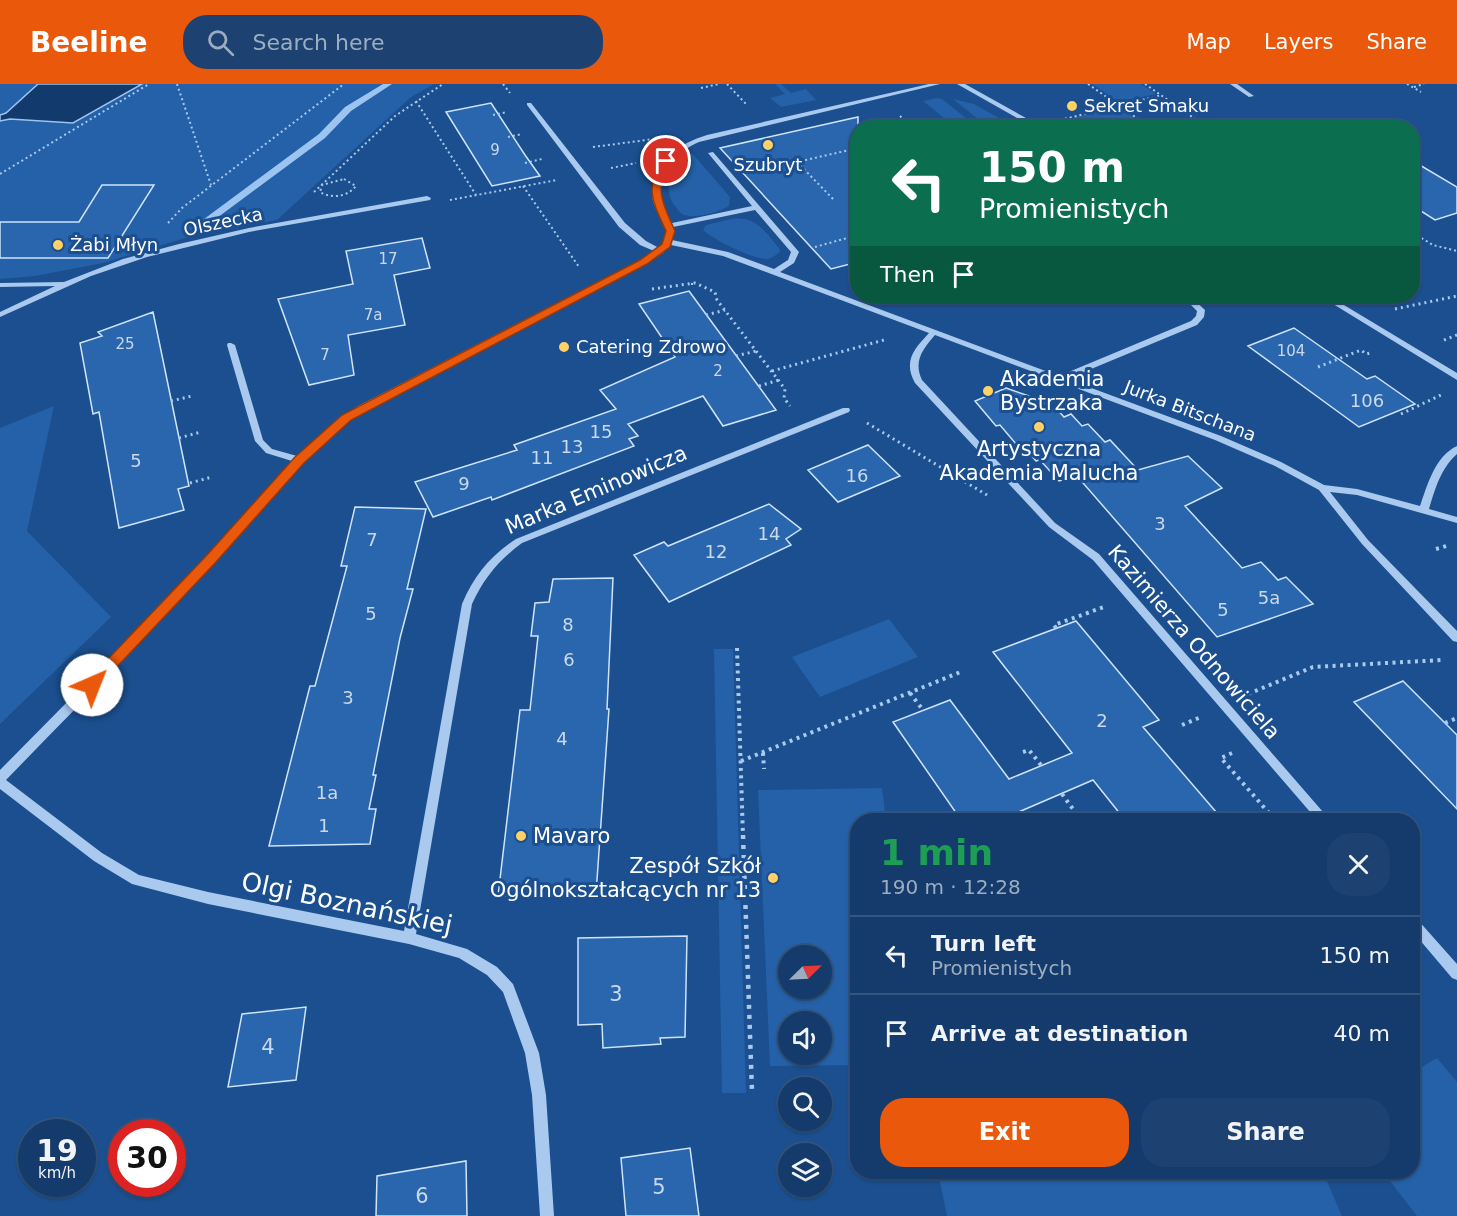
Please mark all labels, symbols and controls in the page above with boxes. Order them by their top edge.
search box [183,15,603,69]
text: Beeline [30,26,147,59]
icon: search [204,26,237,59]
text: Search here [252,30,385,55]
text: Map [1187,30,1231,54]
text: Layers [1264,30,1333,54]
text: Share [1366,30,1427,54]
place label: Sekret Smaku [1084,95,1209,116]
marker: Sekret Smaku [1065,99,1079,113]
pin [640,135,691,186]
marker: Szubryt [761,138,775,152]
house number: 9 [490,141,500,159]
text: 150 m [979,143,1125,192]
icon: arrive [649,144,682,177]
icon: left [880,144,958,222]
place label: Szubryt [734,154,802,175]
text: Promienistych [979,193,1169,224]
street label: Olszecka [182,203,264,240]
place label: Żabi Młyn [70,234,158,255]
marker: Żabi Młyn [51,238,65,252]
house number: 17 [378,250,398,268]
icon: arrive [947,258,980,291]
text: Then [880,262,935,287]
house number: 7a [364,306,382,324]
house number: 25 [115,335,135,353]
place label: Catering Zdrowo [576,336,726,357]
marker: Catering Zdrowo [557,340,571,354]
house number: 104 [1277,342,1305,360]
house number: 7 [320,346,330,364]
house number: 2 [713,362,723,380]
place label: Akademia Bystrzaka [1000,367,1104,415]
street label: Jurka Bitschana [1120,375,1259,445]
marker: Akademia Bystrzaka [981,384,995,398]
house number: 106 [1350,390,1384,411]
marker: Artystyczna Akademia Malucha [1032,420,1046,434]
house number: 15 [590,421,612,442]
house number: 13 [561,436,583,457]
place label: Artystyczna Akademia Malucha [940,437,1138,485]
street label: Marka Eminowicza [502,441,690,539]
house number: 11 [531,447,553,468]
house number: 5 [130,450,142,471]
house number: 16 [846,465,868,486]
house number: 9 [458,473,470,494]
house number: 3 [1154,513,1166,534]
house number: 14 [758,523,780,544]
house number: 7 [366,529,378,550]
street label: Kazimierza Odnowiciela [1103,540,1285,744]
house number: 12 [705,541,727,562]
house number: 5a [1258,587,1280,608]
house number: 5 [1217,599,1229,620]
house number: 5 [365,603,377,624]
house number: 8 [562,614,574,635]
house number: 6 [563,649,575,670]
position arrow [60,653,124,717]
house number: 3 [342,687,354,708]
house number: 2 [1096,710,1108,731]
house number: 4 [556,728,568,749]
house number: 1a [316,782,338,803]
house number: 1 [318,815,330,836]
place label: Mavaro [533,824,610,848]
marker: Mavaro [514,829,528,843]
text: 1 min [880,832,993,873]
button: close [1327,833,1390,896]
place label: Zespół Szkół Ogólnokształcących nr 13 [490,854,761,902]
street label: Olgi Boznańskiej [239,866,455,940]
marker: Zespół Szkół Ogólnokształcących nr 13 [766,871,780,885]
text: 190 m · 12:28 [880,875,1021,899]
text: Turn left [931,931,1036,956]
icon: left [880,939,913,972]
text: 150 m [1320,943,1390,968]
north arrow [778,945,832,999]
map controls [778,945,832,1197]
text: Promienistych [931,956,1072,980]
house number: 3 [609,982,623,1006]
button: sound [778,1011,832,1065]
icon: arrive [880,1017,913,1050]
text: Arrive at destination [931,1021,1188,1046]
text: 40 m [1334,1021,1390,1046]
house number: 4 [261,1035,275,1059]
button: search [778,1077,832,1131]
button: Exit [880,1098,1129,1167]
button: Share [1141,1098,1390,1167]
speed limit sign: 30 [108,1119,186,1197]
text: 19 [36,1133,78,1168]
button: layers [778,1143,832,1197]
text: km/h [38,1164,76,1182]
house number: 5 [652,1175,666,1199]
house number: 6 [415,1184,429,1208]

